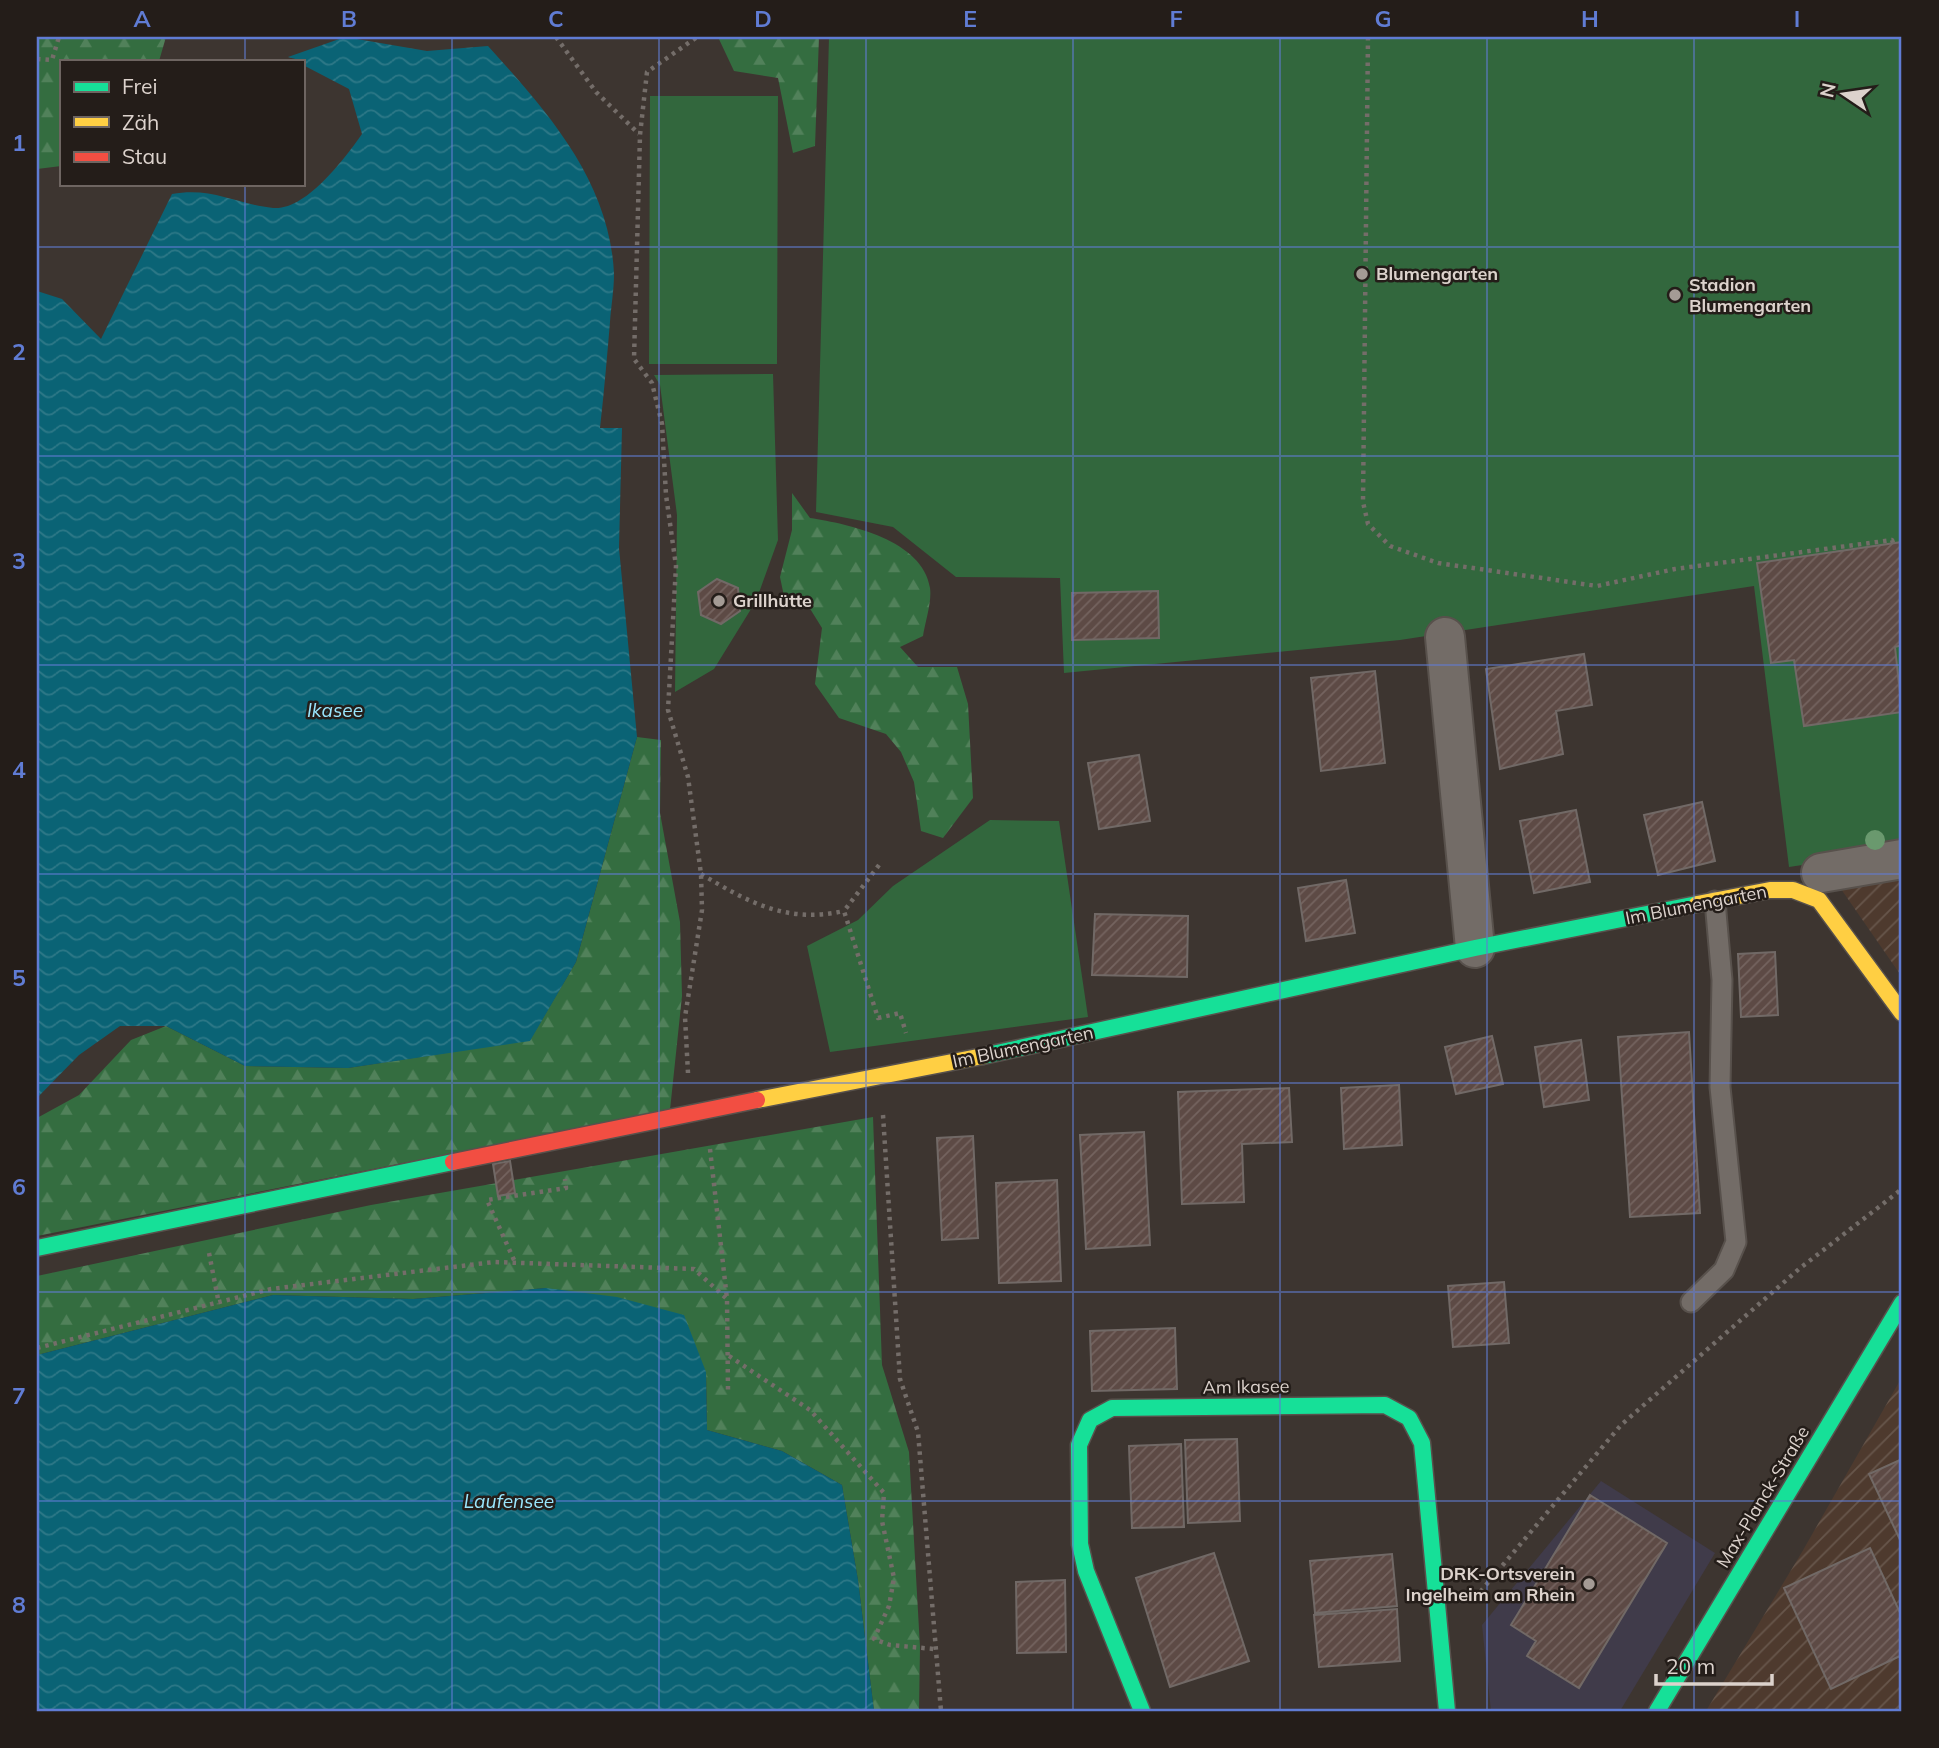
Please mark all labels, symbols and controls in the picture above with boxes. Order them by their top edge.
text: A [133,4,151,33]
text: B [341,4,357,33]
text: C [548,4,564,33]
text: D [754,4,772,33]
text: E [963,4,977,33]
text: F [1169,4,1183,33]
text: G [1374,4,1392,33]
text: H [1581,4,1599,33]
text: I [1794,4,1800,33]
legend [60,60,304,186]
north arrow [1810,60,1880,130]
text: Frei [122,73,158,99]
text: N [1814,80,1841,100]
text: Zäh [122,109,159,135]
text: 1 [12,128,26,157]
text: Stau [122,143,167,169]
place label: Blumengarten [1376,262,1498,285]
marker: Blumengarten [1354,266,1370,282]
place label: Stadion Blumengarten [1689,273,1811,317]
marker: Stadion Blumengarten [1667,287,1683,303]
text: 2 [12,337,26,366]
text: 3 [12,546,26,575]
place label: Grillhütte [733,589,812,612]
marker: Grillhütte [711,593,727,609]
water label: Ikasee [307,698,363,722]
text: 4 [12,755,26,784]
street label: Im Blumengarten [1623,880,1768,929]
text: 5 [12,963,26,992]
street label: Im Blumengarten [950,1020,1095,1073]
text: 6 [12,1172,26,1201]
street label: Am Ikasee [1202,1374,1290,1399]
text: 7 [12,1381,26,1410]
street label: Max-Planck-Straße [1711,1422,1814,1572]
water label: Laufensee [464,1489,554,1513]
place label: DRK-Ortsverein Ingelheim am Rhein [1406,1562,1575,1606]
marker: DRK-Ortsverein Ingelheim am Rhein [1581,1576,1597,1592]
text: 8 [12,1590,26,1619]
scale bar [1656,1643,1771,1687]
text: 20 m [1666,1653,1715,1679]

